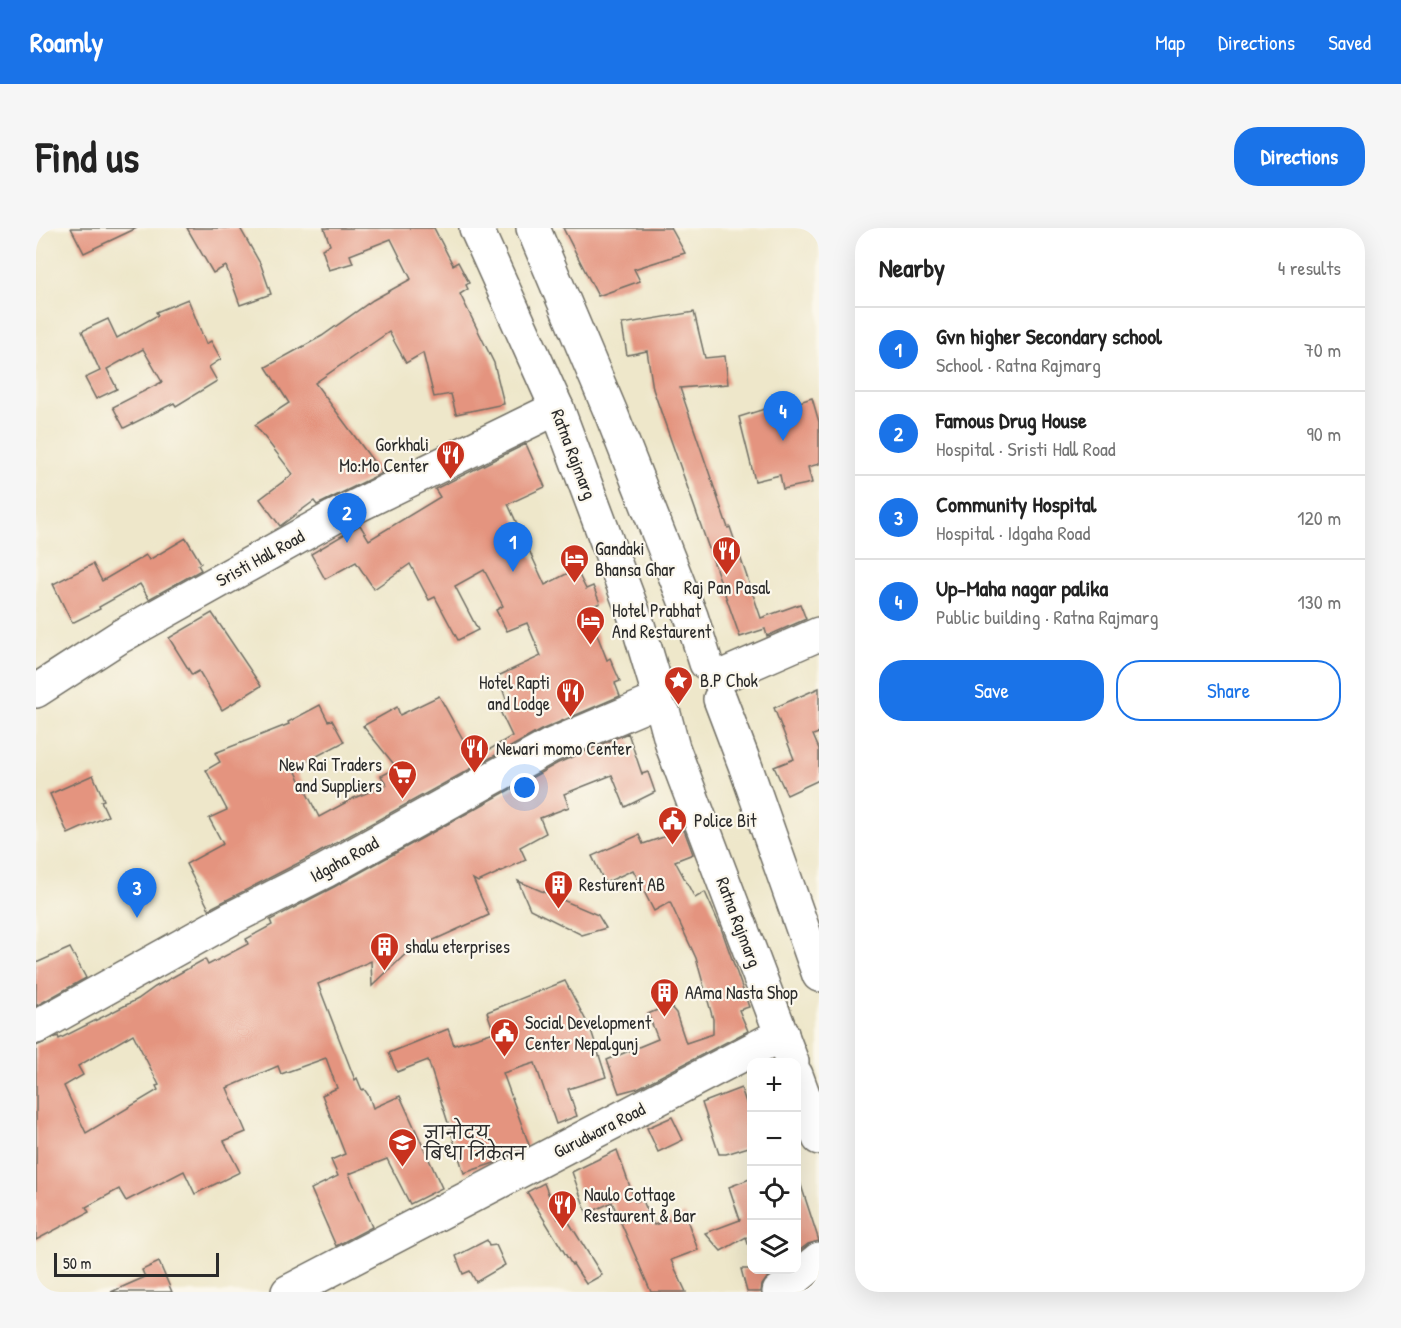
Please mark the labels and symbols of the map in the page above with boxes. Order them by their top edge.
pin: 4 [764,392,802,441]
street label: Ratna Rajmarg [545,405,603,503]
place label: Gorkhali Mo:Mo Center [339,432,429,478]
restaurant icon: Gorkhali Mo:Mo Center [434,438,466,480]
pin: 2 [328,494,366,543]
pin: 1 [494,522,532,572]
street label: Sristi Hall Road [211,523,309,593]
restaurant icon: Raj Pan Pasal [711,534,743,576]
place label: Gandaki Bhansa Ghar [595,536,675,582]
hotel icon: Gandaki Bhansa Ghar [558,542,590,584]
place label: Raj Pan Pasal [684,575,770,600]
place label: Hotel Prabhat And Restaurent [612,598,712,644]
hotel icon: Hotel Prabhat And Restaurent [575,604,607,646]
place icon: B.P Chok [663,664,695,706]
place label: B.P Chok [700,668,758,693]
place label: Hotel Rapti and Lodge [479,670,550,716]
restaurant icon: Hotel Rapti and Lodge [555,676,587,718]
restaurant icon: Newari momo Center [459,732,491,774]
place label: Newari momo Center [496,736,632,761]
place label: New Rai Traders and Suppliers [279,752,382,798]
supermarket icon: New Rai Traders and Suppliers [387,758,419,800]
your location [510,773,539,802]
public building icon: Police Bit [657,804,689,846]
place label: Police Bit [694,808,757,833]
street label: Idgaha Road [305,830,383,888]
pin: 3 [118,868,156,918]
building icon: Resturent AB [542,868,574,910]
place label: Resturent AB [579,872,665,897]
street label: Ratna Rajmarg [710,873,768,971]
building icon: shalu eterprises [368,930,400,972]
place label: shalu eterprises [405,934,510,959]
building icon: AAma Nasta Shop [648,976,680,1018]
place label: AAma Nasta Shop [685,980,798,1005]
place label: Social Development Center Nepalgunj [525,1010,652,1056]
public building icon: Social Development Center Nepalgunj [488,1016,520,1058]
street label: Gurudwara Road [549,1096,649,1164]
place label: ज्ञानाेदय बिधा निकेतन [423,1117,527,1166]
school or university icon: ज्ञानाेदय बिधा निकेतन [387,1126,419,1168]
place label: Naulo Cottage Restaurent & Bar [584,1182,696,1228]
restaurant icon: Naulo Cottage Restaurent & Bar [547,1188,579,1230]
scale bar [54,1250,219,1278]

